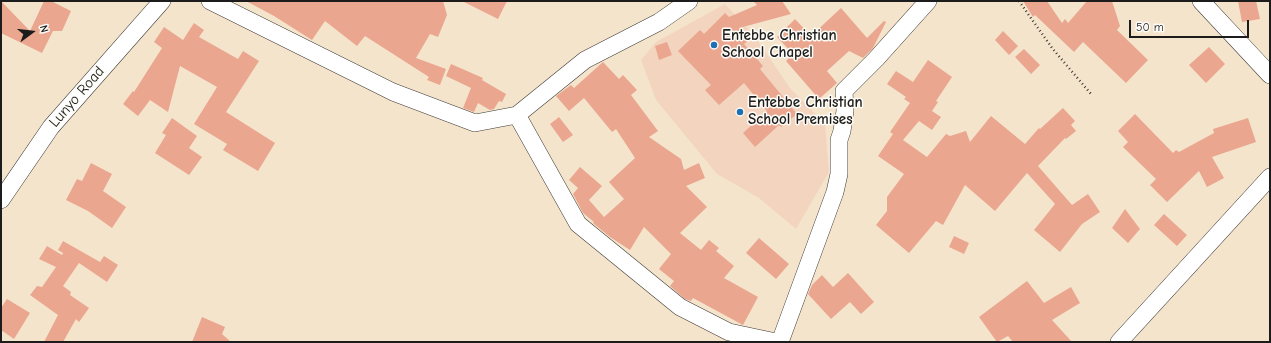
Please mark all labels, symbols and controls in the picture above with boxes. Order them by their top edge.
north arrow [12,12,52,52]
scale bar [1131,12,1251,38]
text: 50 m [1136,20,1164,34]
text: N [37,24,51,34]
place label: Entebbe Christian School Chapel [722,27,837,62]
marker: Entebbe Christian School Chapel [709,40,719,50]
street label: Lunyo Road [46,63,108,131]
place label: Entebbe Christian School Premises [748,94,863,129]
marker: Entebbe Christian School Premises [735,107,745,117]

